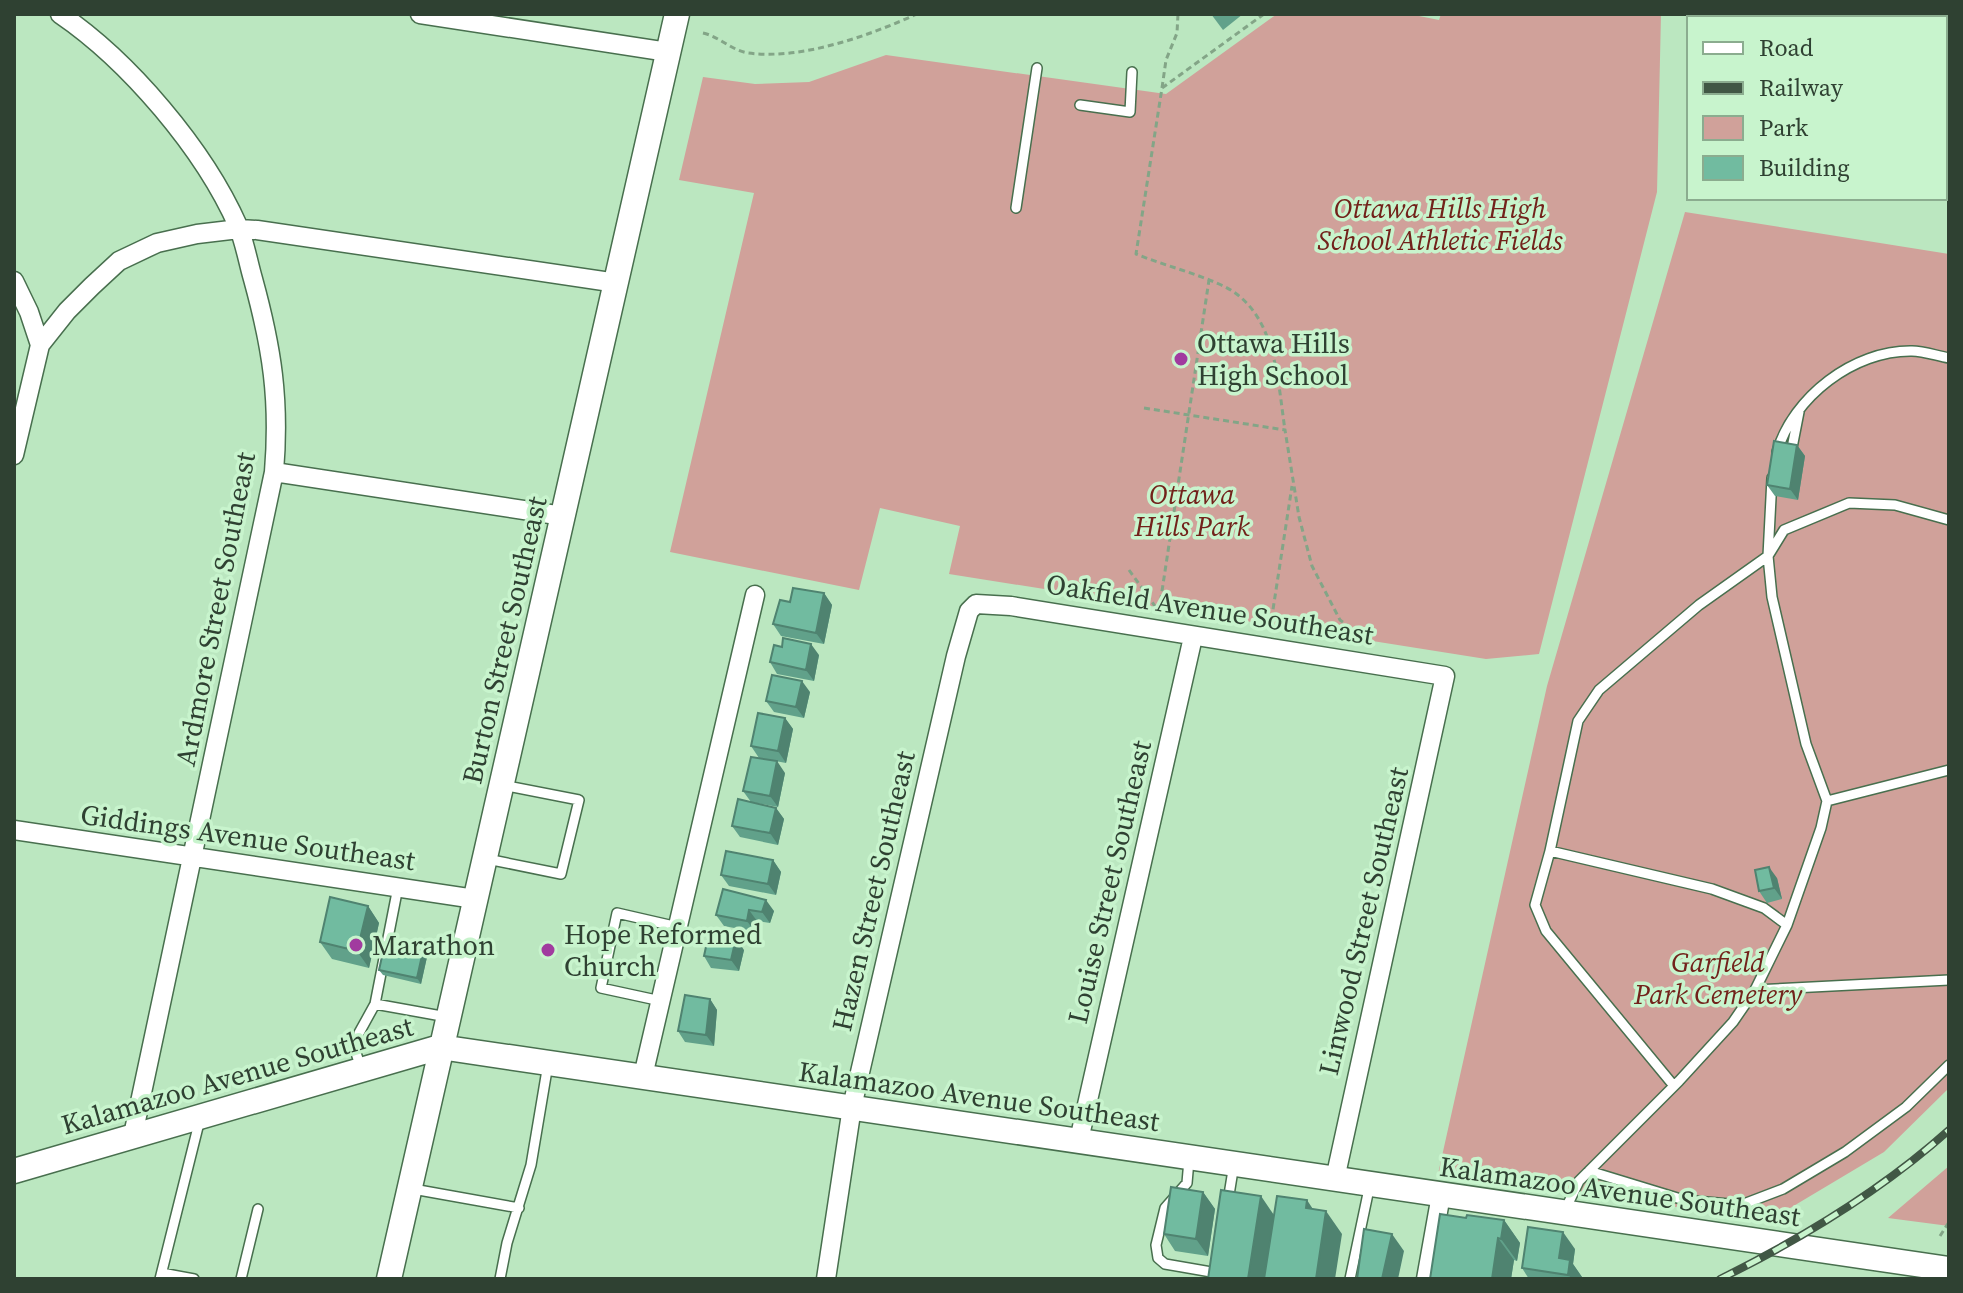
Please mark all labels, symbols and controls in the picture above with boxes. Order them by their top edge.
legend [1687,16,1947,200]
text: Road [1759,31,1814,64]
text: Railway [1759,71,1844,104]
text: Park [1759,111,1809,144]
text: Building [1759,151,1850,184]
park label: Ottawa Hills High School Athletic Fields [1317,189,1564,259]
place label: Ottawa Hills High School [1197,324,1350,394]
marker: Ottawa Hills High School [1172,350,1190,368]
street label: Ardmore Street Southeast [166,448,264,769]
park label: Ottawa Hills Park [1133,475,1251,545]
street label: Burton Street Southeast [452,492,556,787]
street label: Oakfield Avenue Southeast [1044,564,1377,654]
street label: Louise Street Southeast [1058,736,1160,1027]
street label: Hazen Street Southeast [822,746,924,1035]
street label: Linwood Street Southeast [1309,762,1417,1079]
street label: Giddings Avenue Southeast [78,795,419,879]
place label: Hope Reformed Church [564,915,762,985]
place label: Marathon [372,926,495,964]
marker: Marathon [347,936,365,954]
marker: Hope Reformed Church [539,941,557,959]
park label: Garfield Park Cemetery [1633,943,1803,1013]
street label: Kalamazoo Avenue Southeast [57,1006,418,1143]
street label: Kalamazoo Avenue Southeast [796,1052,1163,1140]
street label: Kalamazoo Avenue Southeast [1437,1147,1804,1235]

